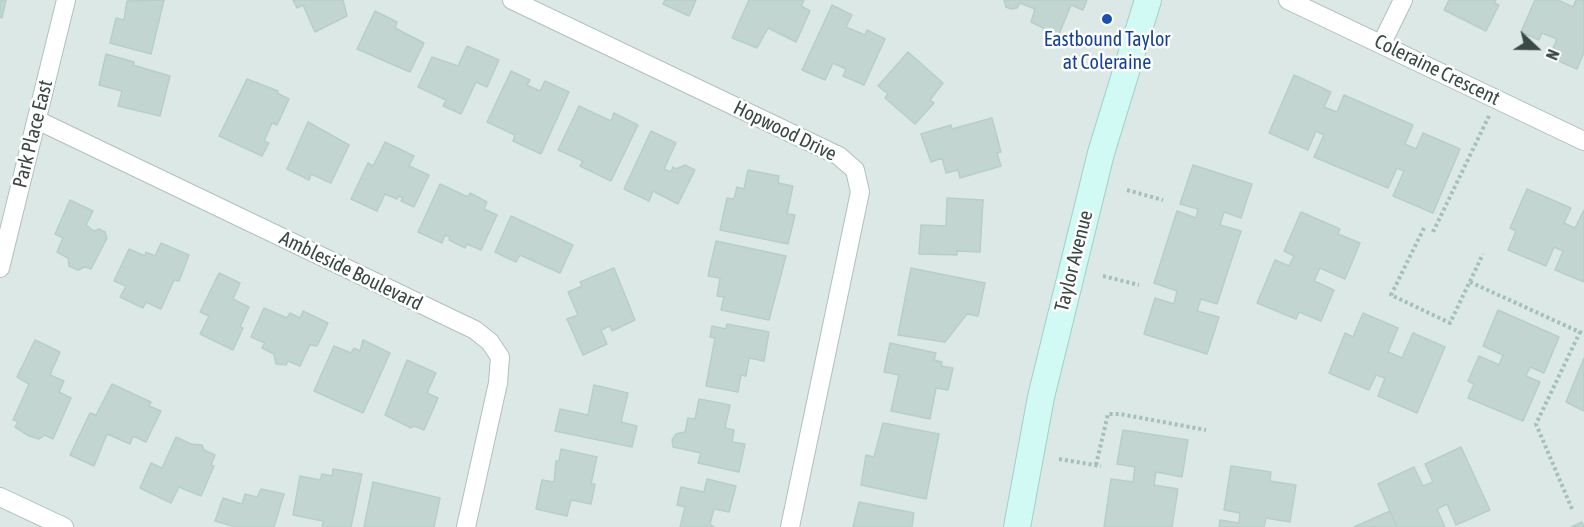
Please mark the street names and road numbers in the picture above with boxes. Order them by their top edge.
street label: Coleraine Crescent [1370,29,1504,111]
street label: Park Place East [8,78,58,190]
street label: Hopwood Drive [729,96,841,166]
street label: Taylor Avenue [1050,208,1098,314]
street label: Ambleside Boulevard [276,226,426,316]

